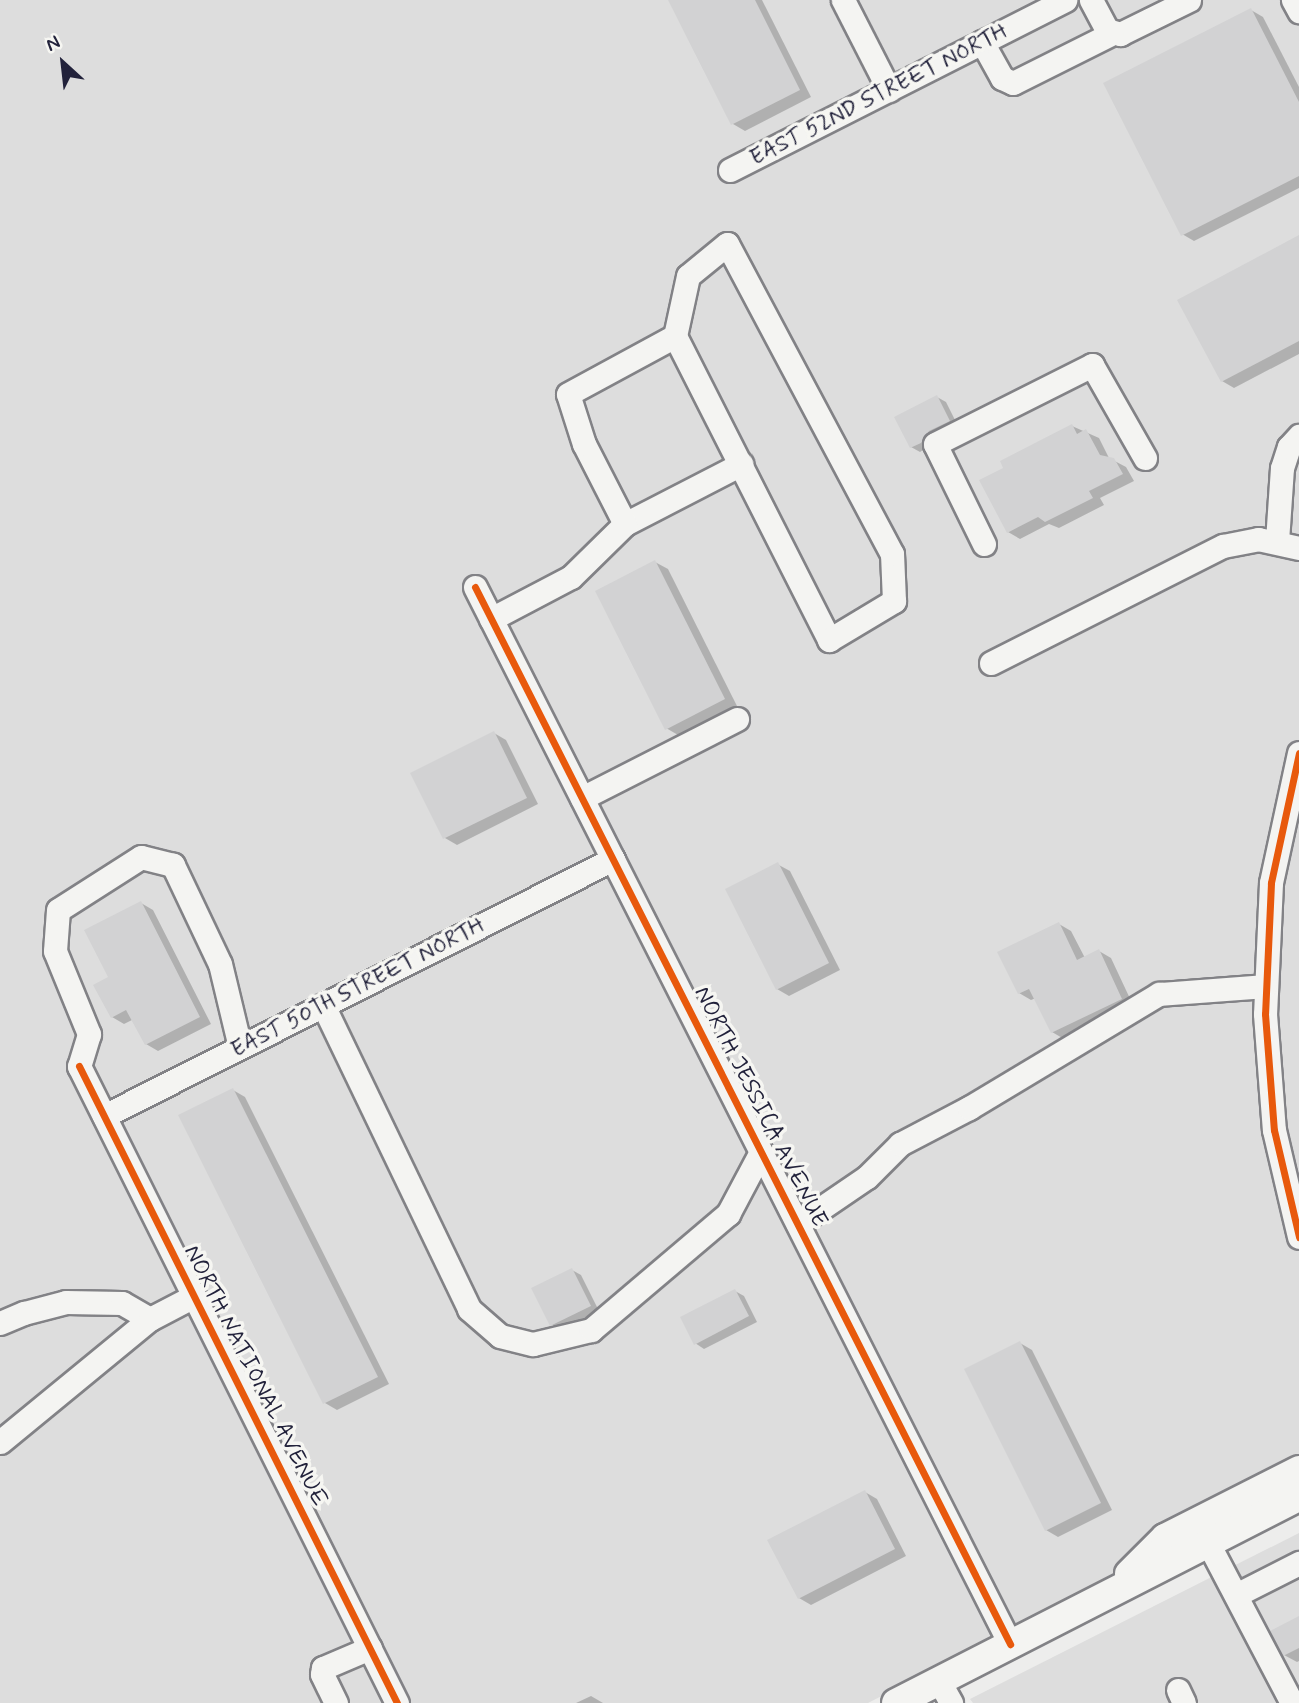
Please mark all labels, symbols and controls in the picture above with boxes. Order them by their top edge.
street label: EAST 52ND STREET NORTH [744,17,1014,173]
north arrow [28,28,98,98]
text: N [42,30,65,58]
street label: EAST 50TH STREET NORTH [225,911,491,1065]
street label: NORTH JESSICA AVENUE [686,980,834,1234]
street label: NORTH NATIONAL AVENUE [177,1241,333,1511]

